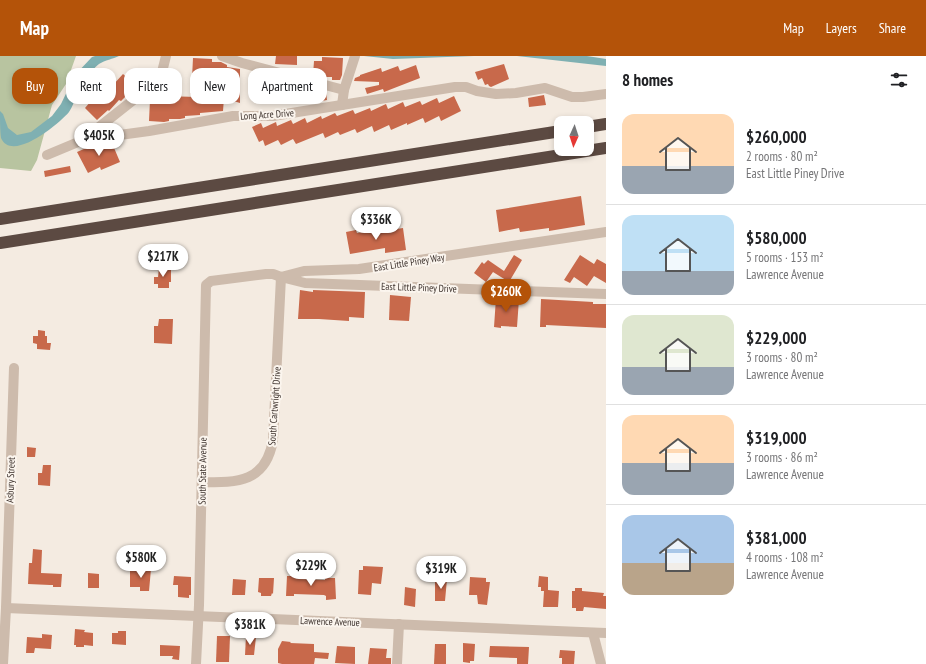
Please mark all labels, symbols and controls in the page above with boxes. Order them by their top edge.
text: Map [20,16,49,40]
text: Map [783,19,804,37]
text: Layers [826,19,857,37]
text: Share [879,19,906,37]
chip: Buy [12,68,58,104]
chip: Rent [66,68,116,104]
chip: Filters [124,68,182,104]
chip: New [190,68,240,104]
chip: Apartment [248,68,327,104]
text: 8 homes [622,69,673,91]
icon: filters [888,69,910,91]
street label: Long Acre Drive [240,106,294,123]
north arrow [554,116,594,156]
map controls [554,116,594,156]
pin: $405K [71,123,127,157]
text: $260,000 [746,126,807,148]
text: $405K [83,127,115,144]
icon: home [654,130,702,178]
text: 2 rooms · 80 m² [746,148,818,165]
text: East Little Piney Drive [746,165,844,182]
pin: $336K [348,207,404,241]
text: $336K [360,211,392,228]
text: $580,000 [746,227,807,249]
icon: home [654,231,702,279]
pin: $217K [135,244,191,278]
text: $217K [147,248,179,265]
text: 5 rooms · 153 m² [746,249,824,266]
street label: East Little Piney Way [373,250,446,275]
text: Lawrence Avenue [746,266,824,283]
pin: $260K [478,279,534,313]
street label: East Little Piney Drive [381,280,457,295]
text: $260K [490,283,522,300]
text: $229,000 [746,327,807,349]
icon: home [654,331,702,379]
text: 3 rooms · 80 m² [746,349,818,366]
street label: South Cartwright Drive [265,366,284,446]
text: Lawrence Avenue [746,366,824,383]
text: $319,000 [746,427,807,449]
icon: home [654,431,702,479]
street label: South State Avenue [195,437,210,505]
text: 3 rooms · 86 m² [746,449,818,466]
street label: Asbury Street [3,457,18,503]
text: Lawrence Avenue [746,466,824,483]
text: $381,000 [746,527,807,549]
icon: home [654,531,702,579]
pin: $580K [113,545,169,579]
text: $580K [125,549,157,566]
text: 4 rooms · 108 m² [746,549,824,566]
pin: $229K [283,553,339,587]
pin: $319K [413,556,469,590]
text: $229K [295,557,327,574]
text: $319K [425,560,457,577]
text: Lawrence Avenue [746,566,824,583]
pin: $381K [222,612,278,646]
street label: Lawrence Avenue [300,614,360,629]
text: $381K [234,616,266,633]

